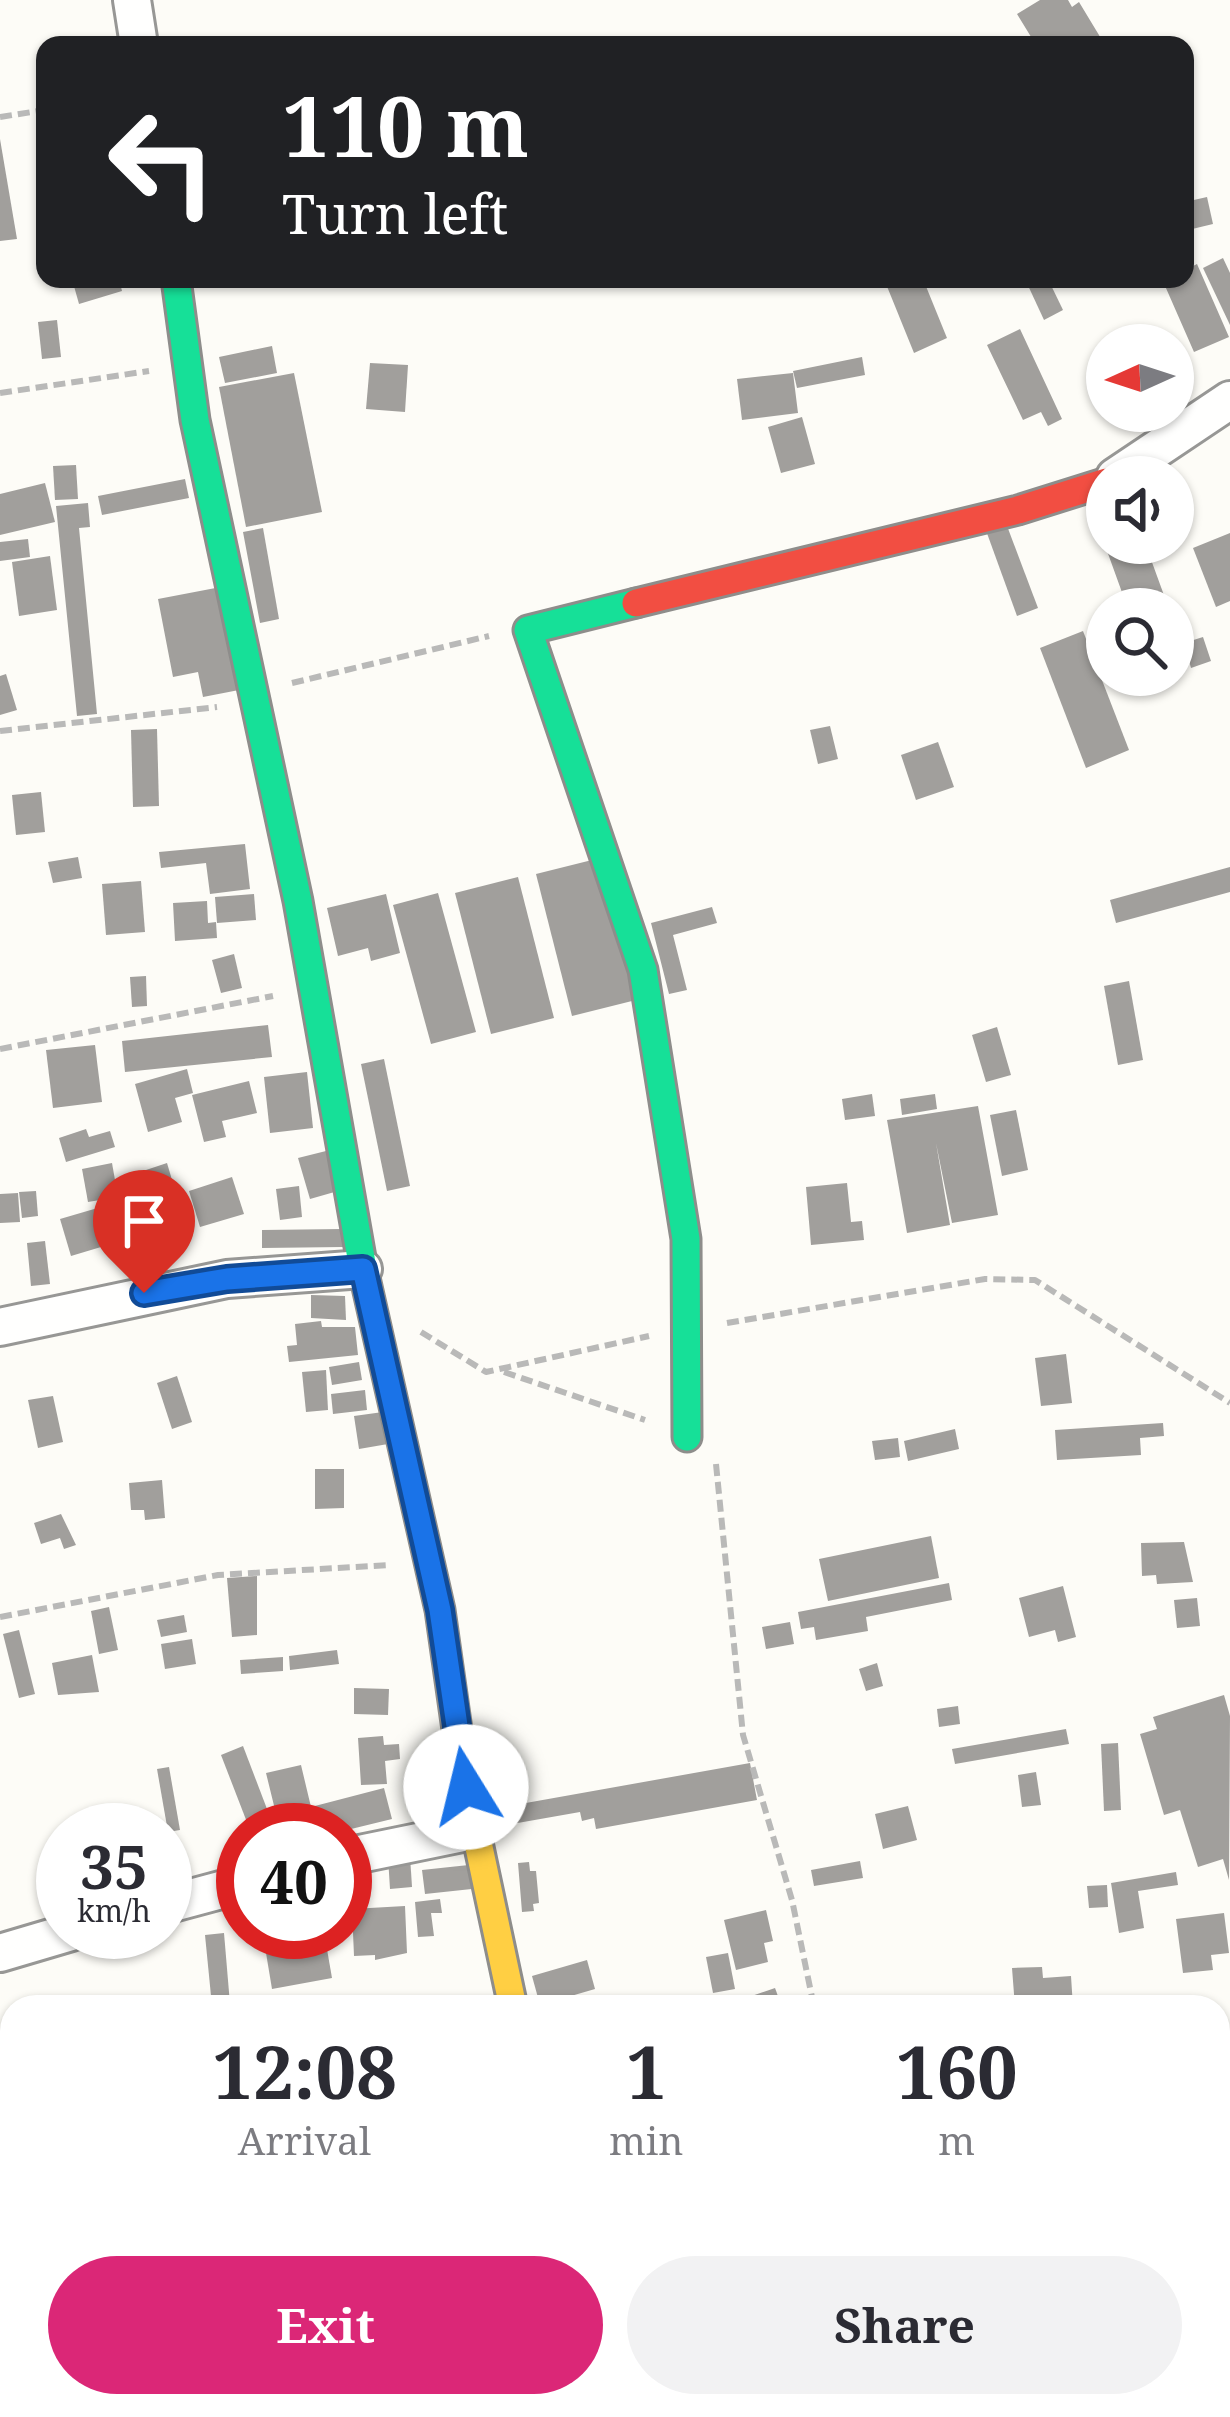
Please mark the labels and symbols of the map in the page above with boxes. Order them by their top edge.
north arrow [1086,324,1194,432]
pin [93,1170,195,1293]
position arrow [403,1724,529,1850]
speed limit sign: 40 [216,1803,372,1959]

